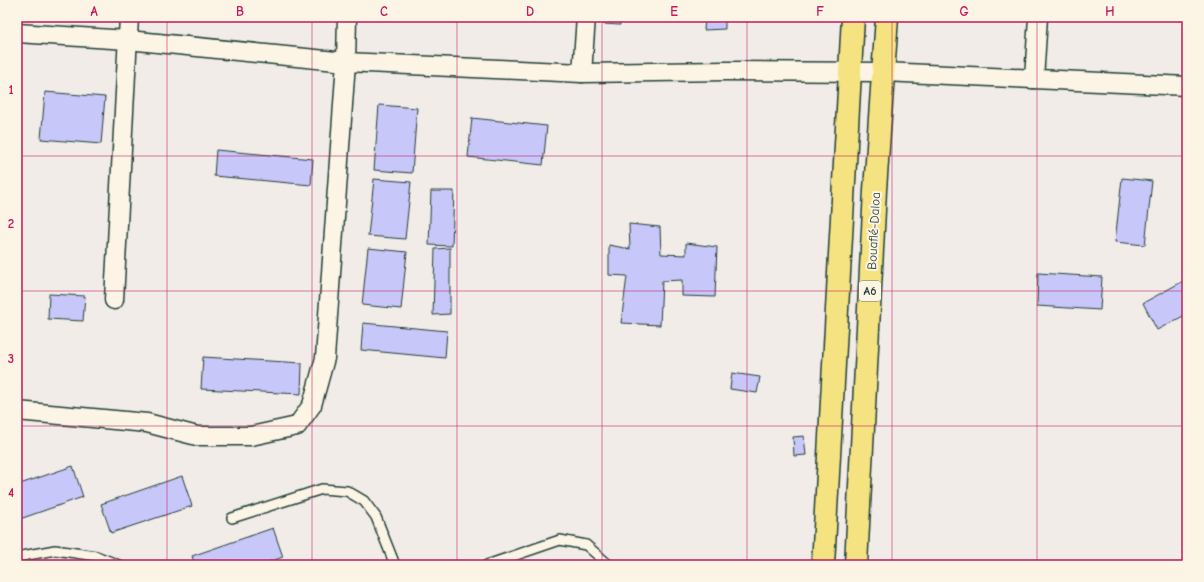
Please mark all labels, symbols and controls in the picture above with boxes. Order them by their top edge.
text: A [90,4,98,19]
text: B [236,4,244,19]
text: C [380,4,388,19]
text: D [526,4,534,19]
text: E [670,4,678,19]
text: F [816,4,824,19]
text: G [959,4,969,19]
text: H [1105,4,1115,19]
text: 1 [8,82,14,97]
street label: Bouaflé-Daloa [864,192,883,270]
text: 2 [8,216,14,231]
road number: A6 [859,281,881,301]
text: 3 [8,351,14,366]
text: 4 [8,485,14,500]

